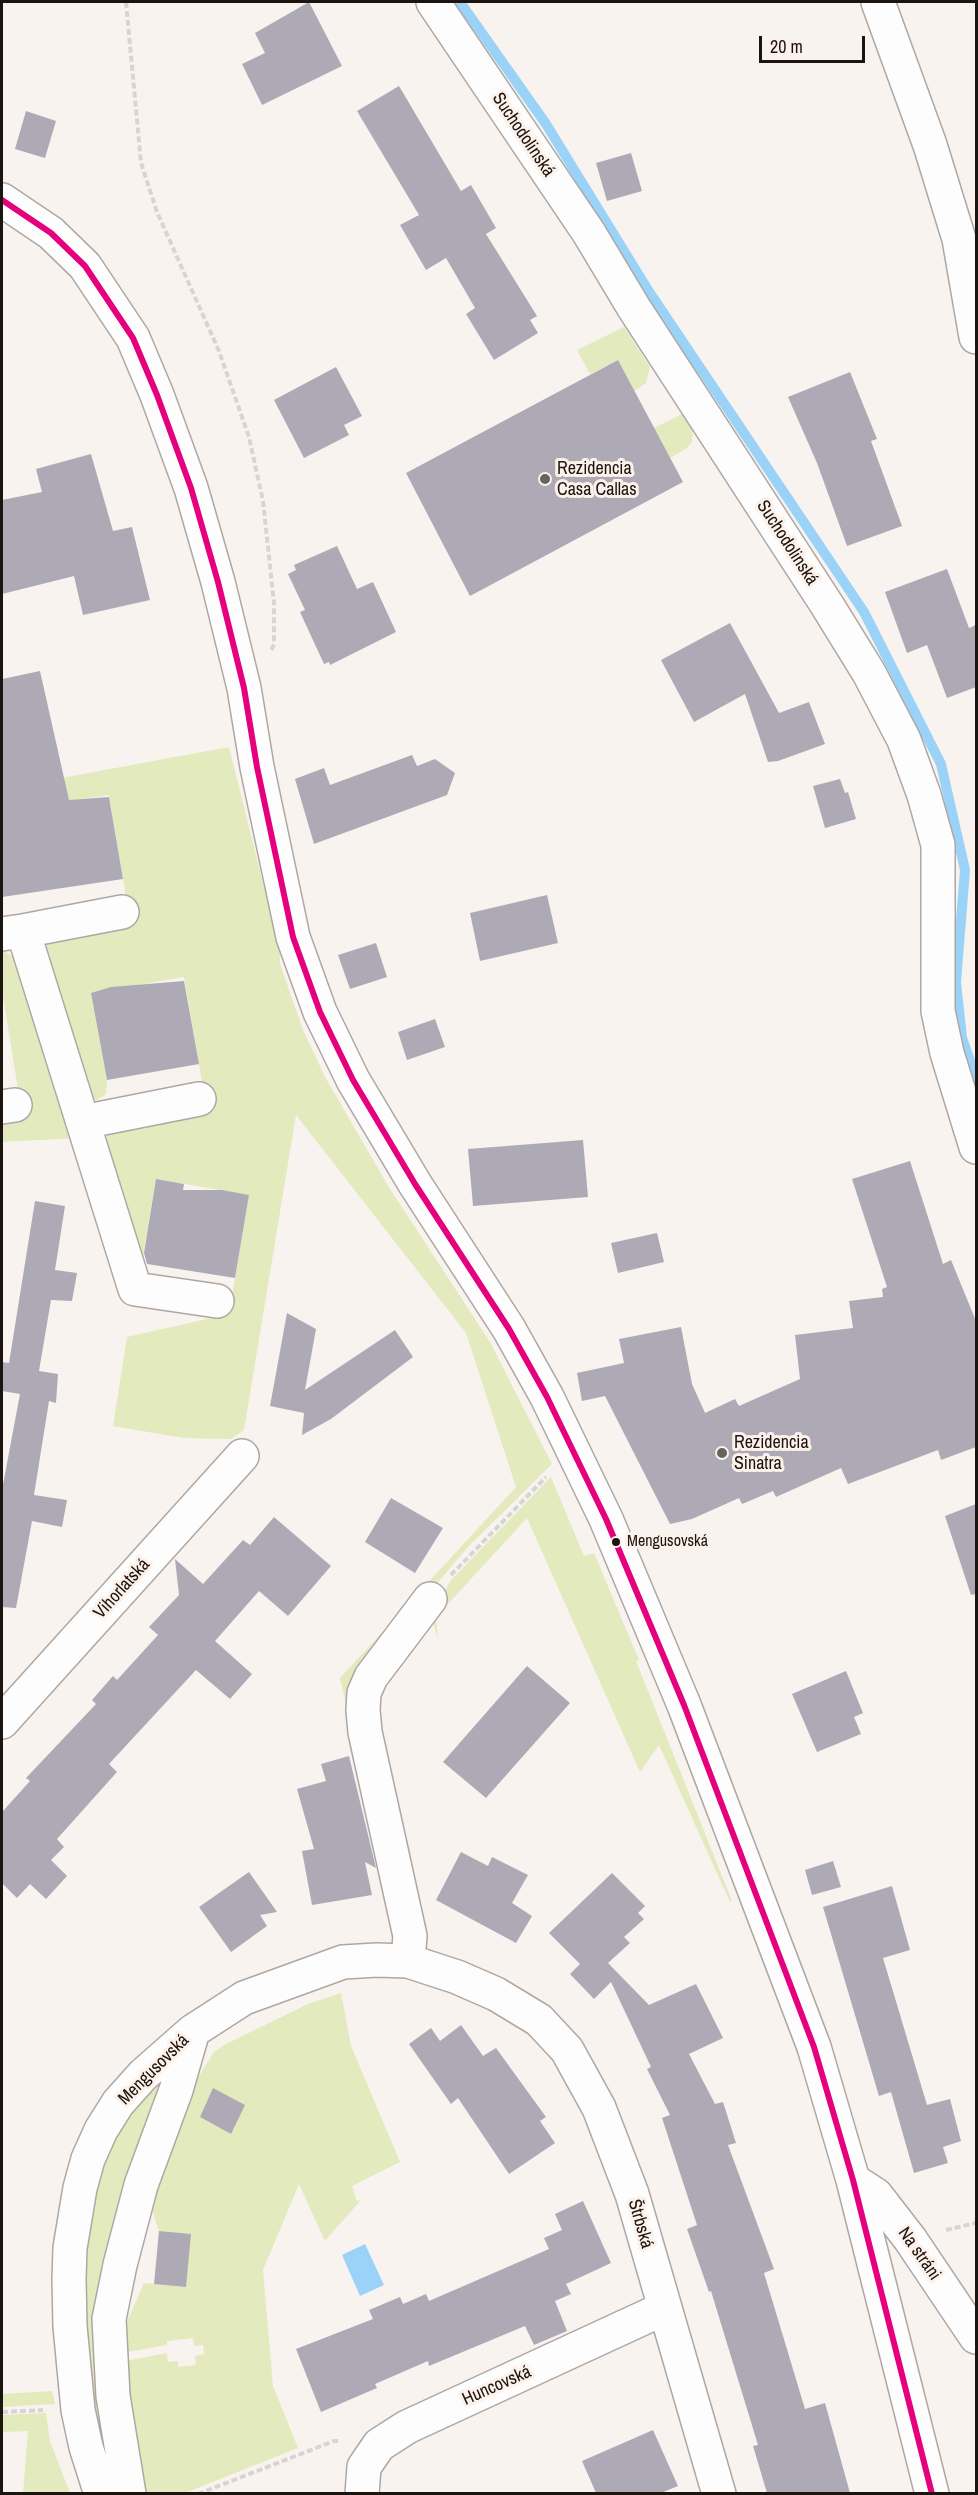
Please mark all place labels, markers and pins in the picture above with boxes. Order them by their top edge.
place label: Rezidencia Casa Callas [557,458,637,500]
marker: Rezidencia Casa Callas [538,472,552,486]
place label: Rezidencia Sinatra [734,1432,809,1474]
marker: Rezidencia Sinatra [715,1446,729,1460]
place label: Mengusovská [627,1532,708,1552]
marker: Mengusovská [610,1536,622,1548]

